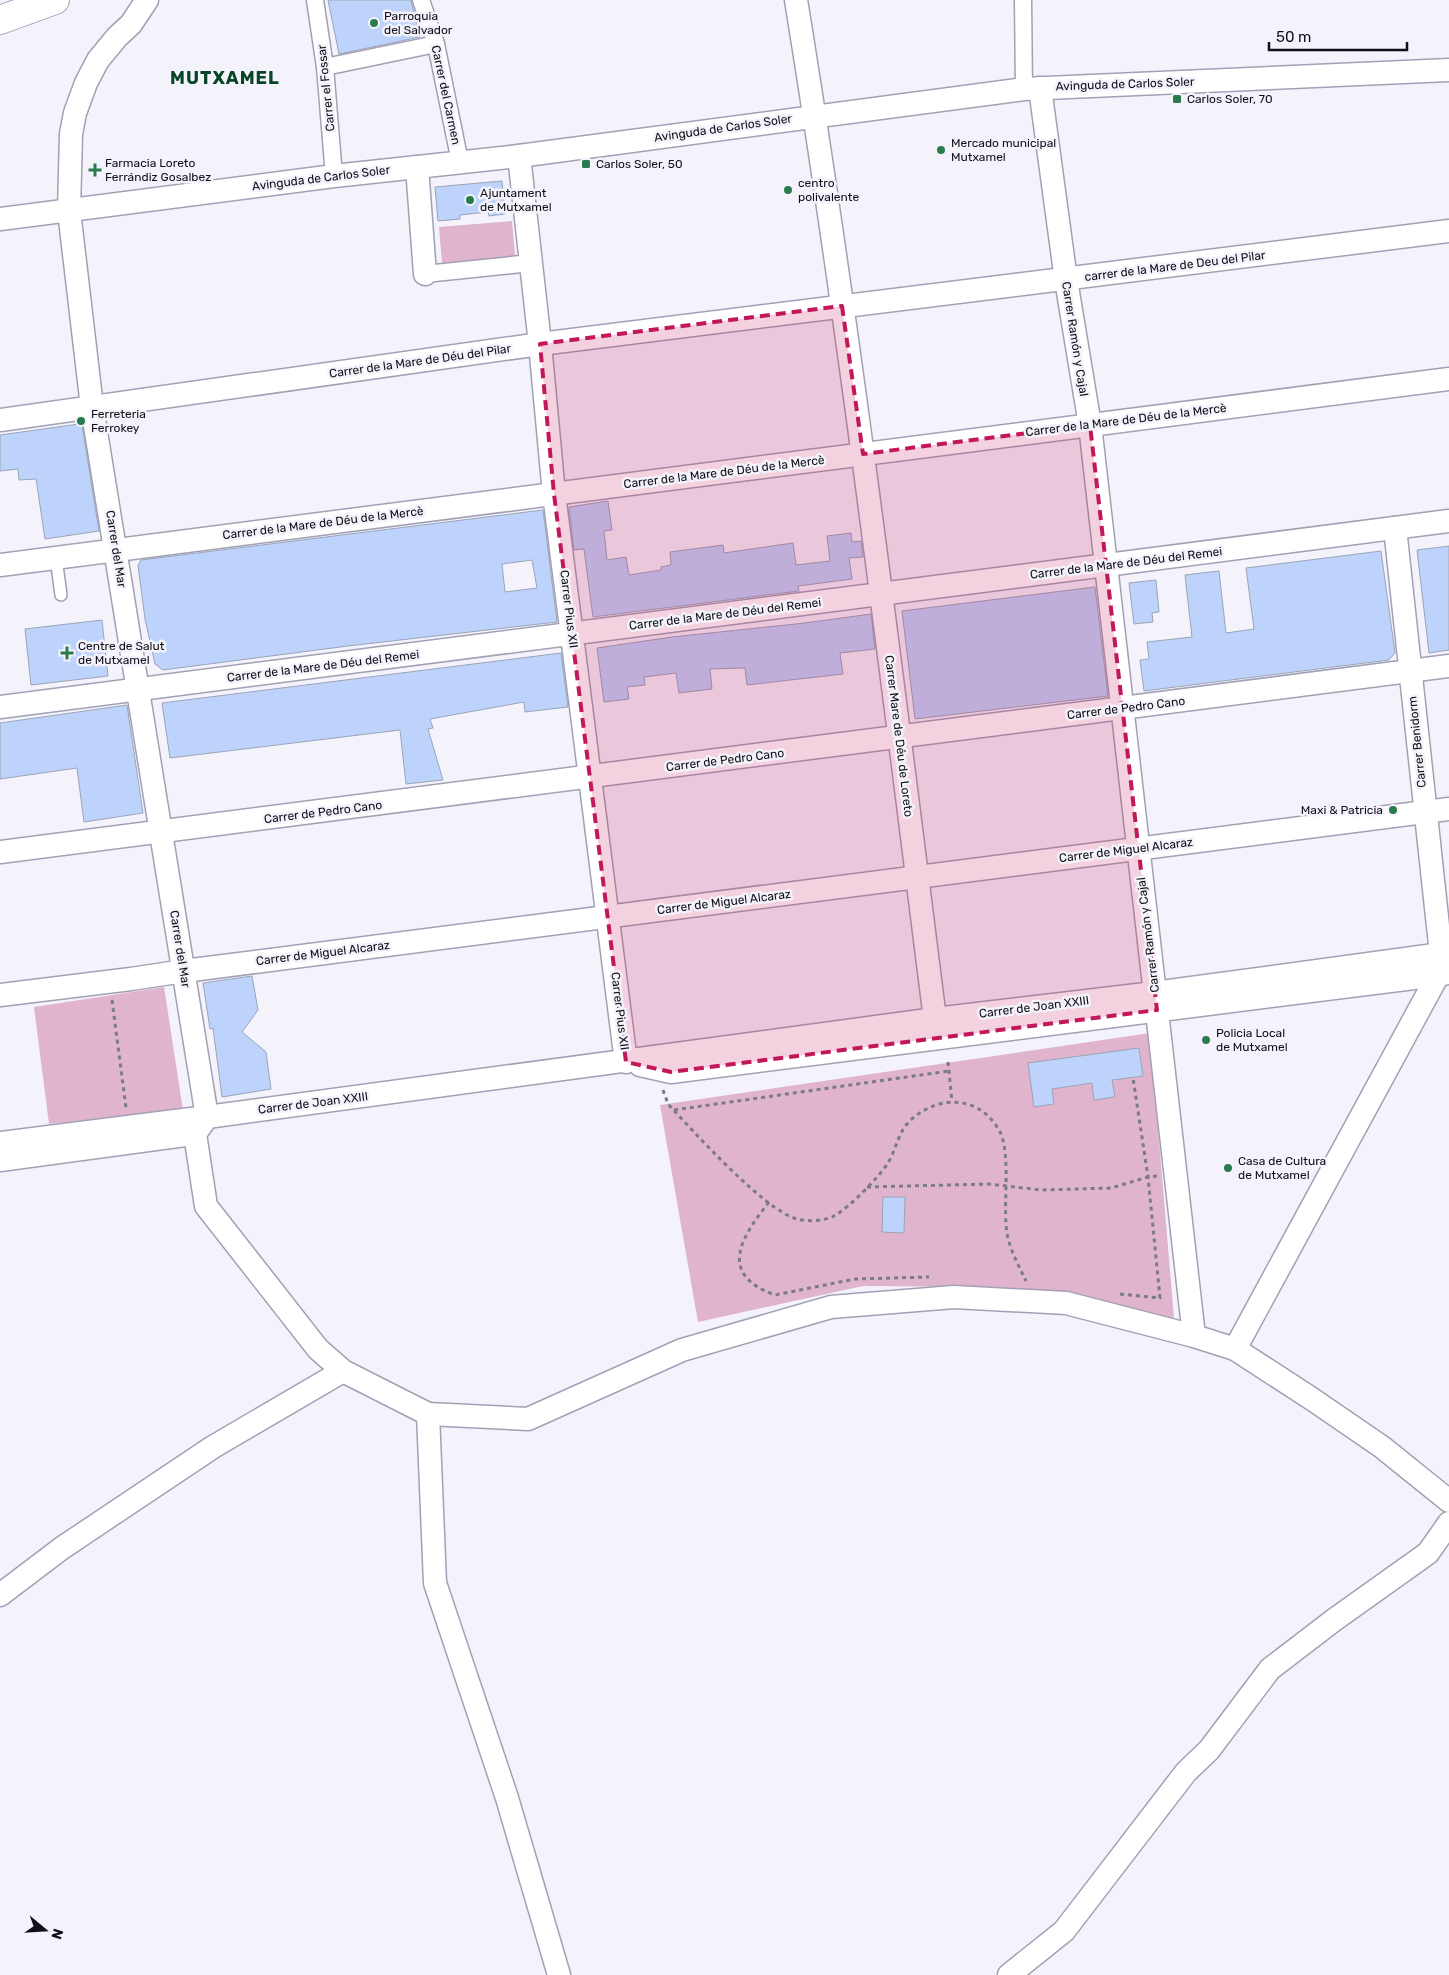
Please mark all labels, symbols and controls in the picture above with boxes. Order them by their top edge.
place label: Parroquia del Salvador [384,9,453,37]
marker: Parroquia del Salvador [368,17,380,29]
scale bar [1269,20,1406,52]
text: 50 m [1276,28,1311,46]
street label: Carrer el Fossar [314,43,338,132]
street label: Carrer del Carmen [429,44,463,146]
district label: MUTXAMEL [170,67,280,89]
street label: Avinguda de Carlos Soler [1055,75,1195,93]
place label: Carlos Soler, 70 [1187,92,1273,106]
marker: Carlos Soler, 70 [1171,93,1183,105]
street label: Avinguda de Carlos Soler [653,111,793,145]
place label: Mercado municipal Mutxamel [951,136,1056,164]
marker: Mercado municipal Mutxamel [935,144,947,156]
place label: Farmacia Loreto Ferrándiz Gosalbez [105,156,211,184]
place label: Carlos Soler, 50 [596,157,683,171]
marker: Carlos Soler, 50 [580,158,592,170]
street label: Avinguda de Carlos Soler [251,163,391,193]
marker: Farmacia Loreto Ferrándiz Gosalbez [89,164,101,176]
place label: centro polivalente [798,176,859,204]
marker: centro polivalente [782,184,794,196]
place label: Ajuntament de Mutxamel [480,186,552,214]
marker: Ajuntament de Mutxamel [464,194,476,206]
street label: carrer de la Mare de Deu del Pilar [1084,248,1267,284]
street label: Carrer Ramón y Cajal [1059,281,1091,397]
street label: Carrer de la Mare de Déu del Pilar [328,341,512,381]
street label: Carrer de la Mare de Déu de la Mercè [1025,401,1228,439]
place label: Ferreteria Ferrokey [91,407,146,435]
marker: Ferreteria Ferrokey [75,415,87,427]
street label: Carrer de la Mare de Déu de la Mercè [623,453,826,491]
street label: Carrer de la Mare de Déu de la Mercè [222,504,425,542]
street label: Carrer del Mar [103,509,129,589]
street label: Carrer de la Mare de Déu del Remei [1029,544,1223,582]
street label: Carrer Pius XII [557,569,581,649]
street label: Carrer de la Mare de Déu del Remei [628,595,822,633]
place label: Centre de Salut de Mutxamel [78,639,165,667]
marker: Centre de Salut de Mutxamel [60,646,74,660]
street label: Carrer de la Mare de Déu del Remei [226,647,420,685]
street label: Carrer Mare de Déu de Loreto [882,654,916,818]
street label: Carrer de Pedro Cano [1066,694,1186,722]
street label: Carrer Benidorm [1405,696,1429,788]
street label: Carrer de Pedro Cano [665,746,785,774]
street label: Carrer de Pedro Cano [263,798,383,826]
place label: Maxi & Patricia [1301,803,1383,817]
marker: Maxi & Patricia [1387,804,1399,816]
street label: Carrer de Miguel Alcaraz [1058,835,1194,865]
street label: Carrer Ramón y Cajal [1134,876,1162,993]
street label: Carrer de Miguel Alcaraz [656,887,792,917]
street label: Carrer del Mar [167,909,193,989]
street label: Carrer de Miguel Alcaraz [255,938,391,968]
street label: Carrer Pius XII [608,971,632,1051]
street label: Carrer de Joan XXIII [978,993,1090,1021]
place label: Policia Local de Mutxamel [1216,1026,1288,1054]
marker: Policia Local de Mutxamel [1200,1034,1212,1046]
street label: Carrer de Joan XXIII [257,1089,369,1117]
place label: Casa de Cultura de Mutxamel [1238,1154,1326,1182]
marker: Casa de Cultura de Mutxamel [1222,1162,1234,1174]
north arrow [20,1905,70,1955]
text: N [47,1926,67,1941]

